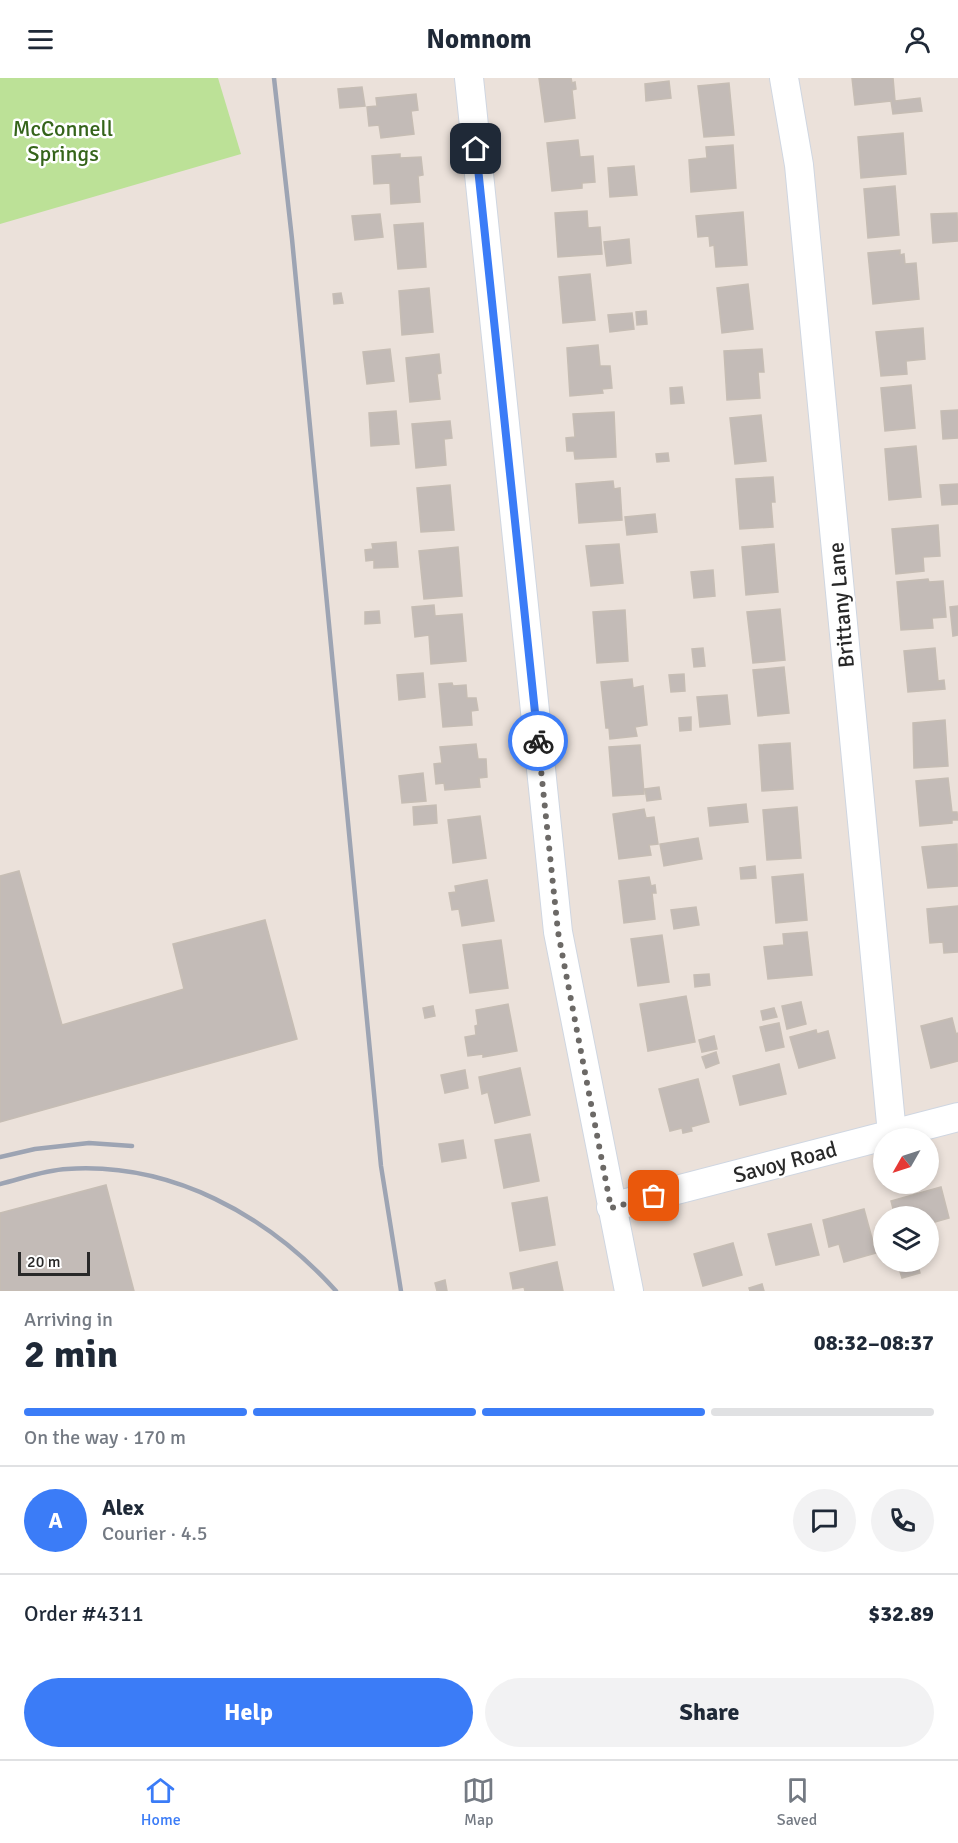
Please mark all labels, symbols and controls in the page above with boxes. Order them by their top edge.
icon: menu [24,23,57,56]
text: Nomnom [426,23,532,56]
icon: person [901,23,934,56]
park label: McConnell Springs [13,115,113,167]
pin [450,123,501,174]
icon: home [459,132,492,165]
street label: Brittany Lane [822,541,860,669]
courier [508,711,568,771]
icon: bike [522,725,555,758]
north arrow [873,1128,939,1194]
map controls [873,1128,939,1272]
street label: Savoy Road [730,1135,840,1189]
pin [628,1170,679,1221]
icon: bag [637,1179,670,1212]
button: layers [873,1206,939,1272]
scale bar [18,1249,90,1276]
text: 20 m [27,1252,61,1272]
text: Arriving in [24,1307,113,1332]
text: 08:32–08:37 [814,1329,934,1356]
text: 2 min [24,1330,118,1378]
text: On the way · 170 m [24,1425,186,1450]
button: chat [793,1489,856,1552]
button: phone [871,1489,934,1552]
text: Alex [102,1494,144,1521]
text: A [48,1507,63,1534]
text: Courier · 4.5 [102,1521,208,1546]
text: Order #4311 [24,1600,144,1627]
text: $32.89 [868,1600,934,1627]
button: Help [24,1678,473,1747]
button: Share [485,1678,934,1747]
tab: Home [141,1774,181,1830]
tab: Map [462,1774,495,1830]
tab: Saved [777,1774,817,1830]

